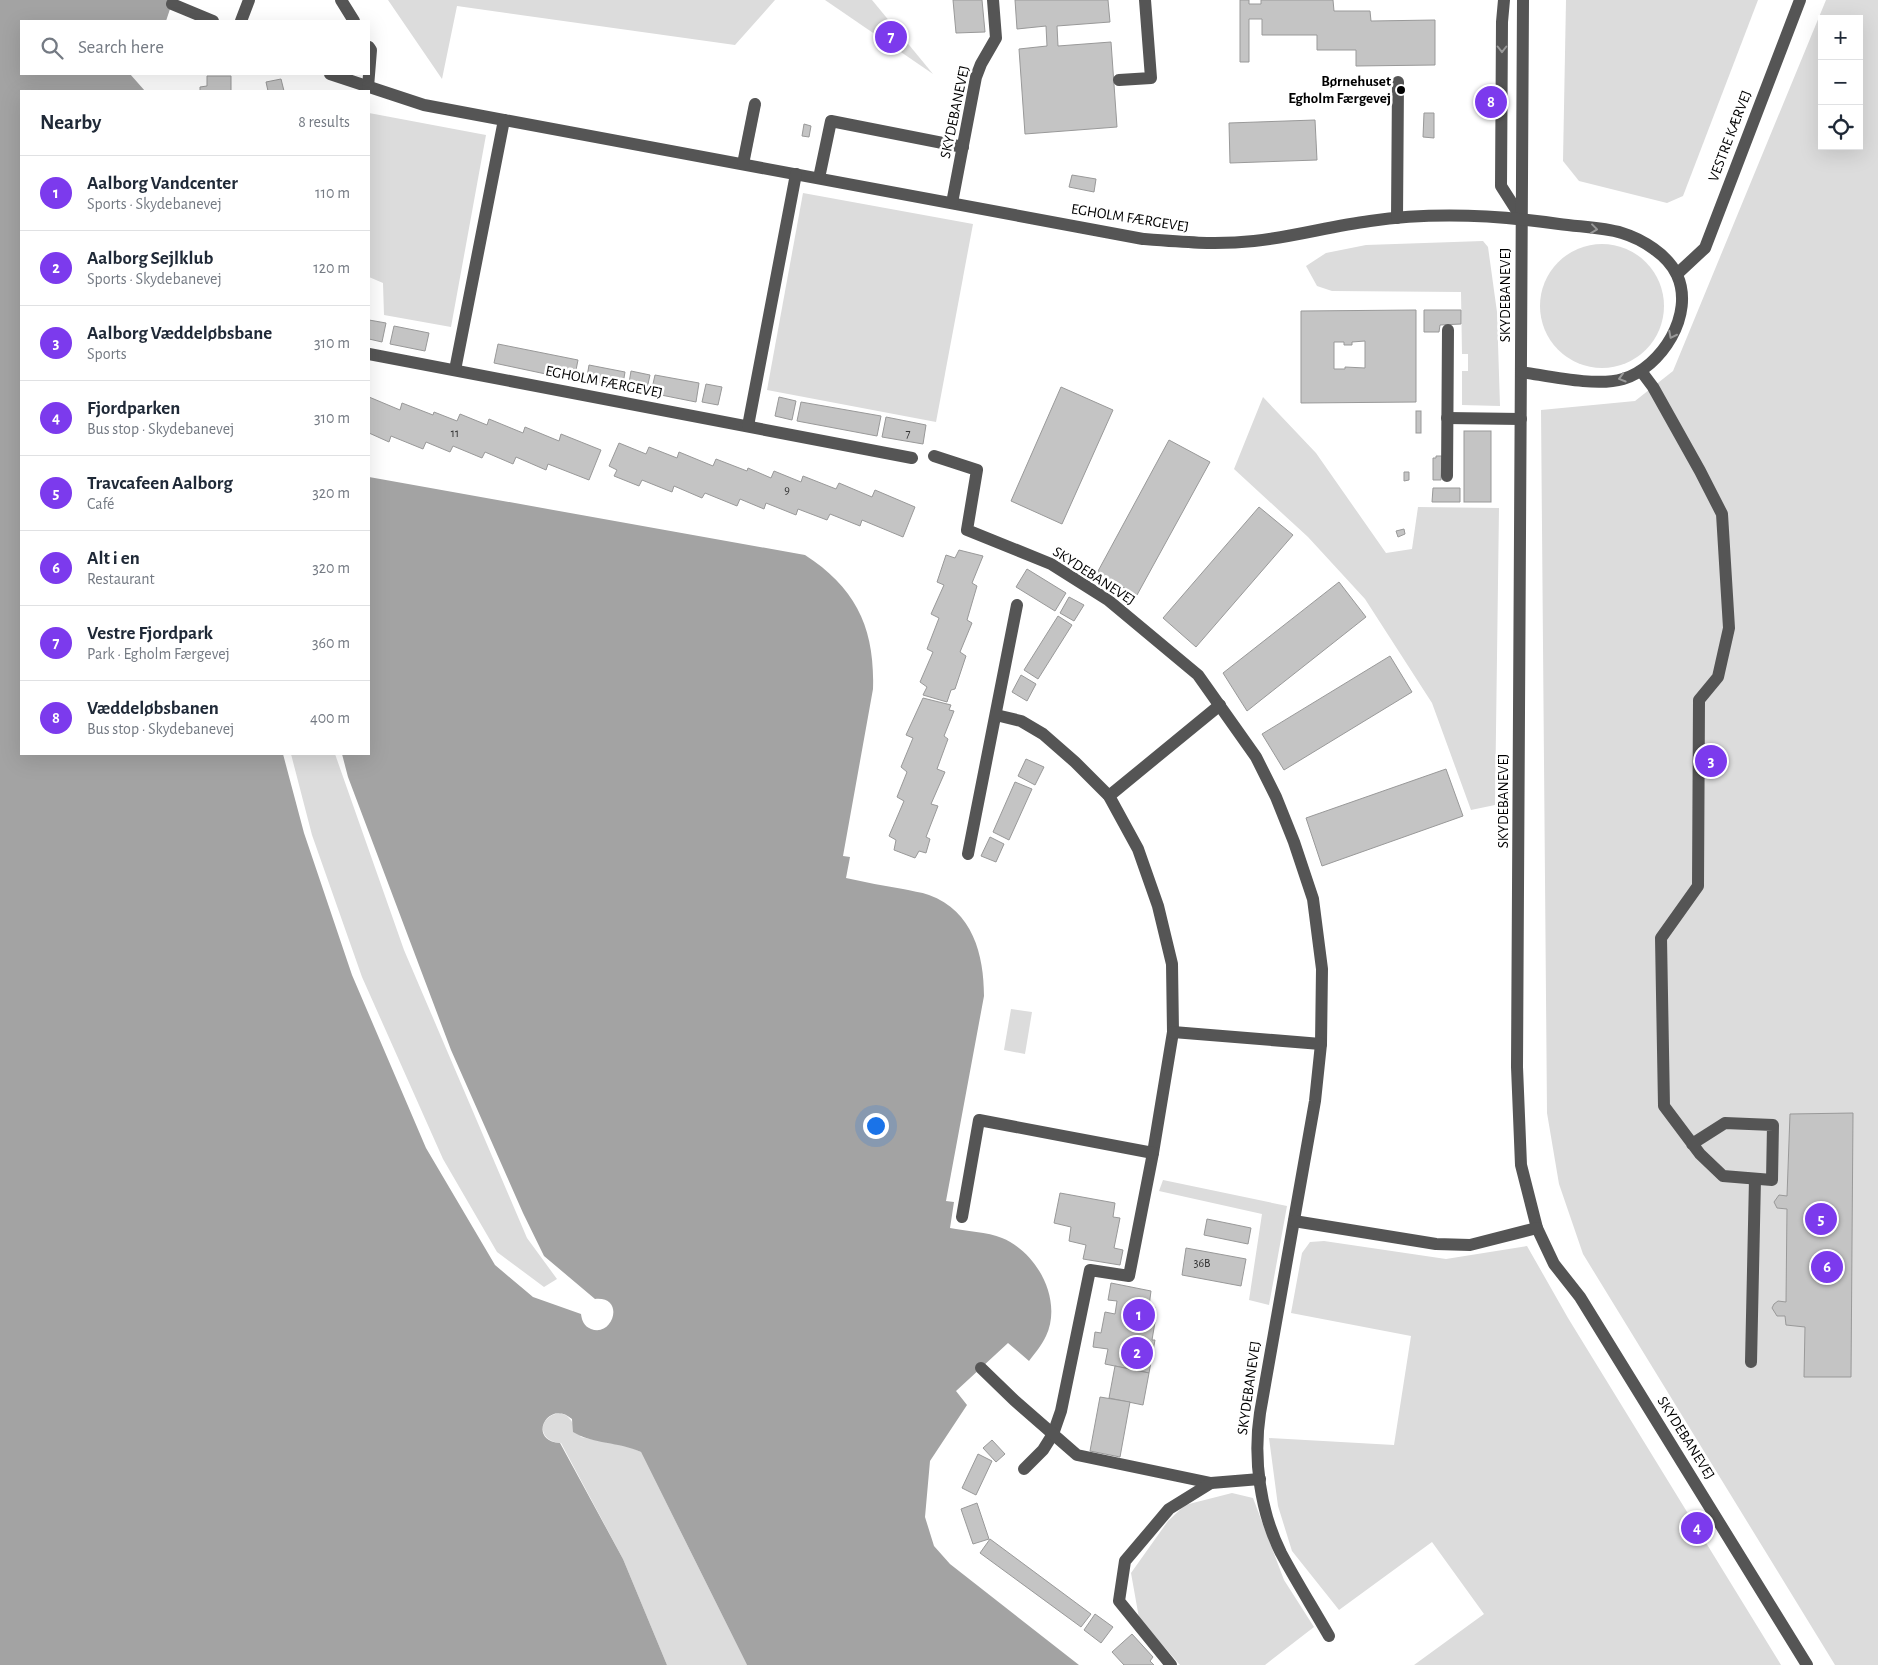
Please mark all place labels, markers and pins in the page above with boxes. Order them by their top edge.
pin: 7 [875,18,907,56]
place label: Børnehuset Egholm Færgevej [1288,74,1391,106]
pin: 8 [1475,83,1507,121]
marker: Børnehuset Egholm Færgevej [1395,84,1407,96]
pin: 3 [1695,742,1727,780]
pin: 5 [1805,1200,1837,1238]
pin: 6 [1811,1248,1843,1286]
pin: 1 [1123,1296,1155,1334]
pin: 2 [1121,1334,1153,1372]
pin: 4 [1681,1509,1713,1547]

